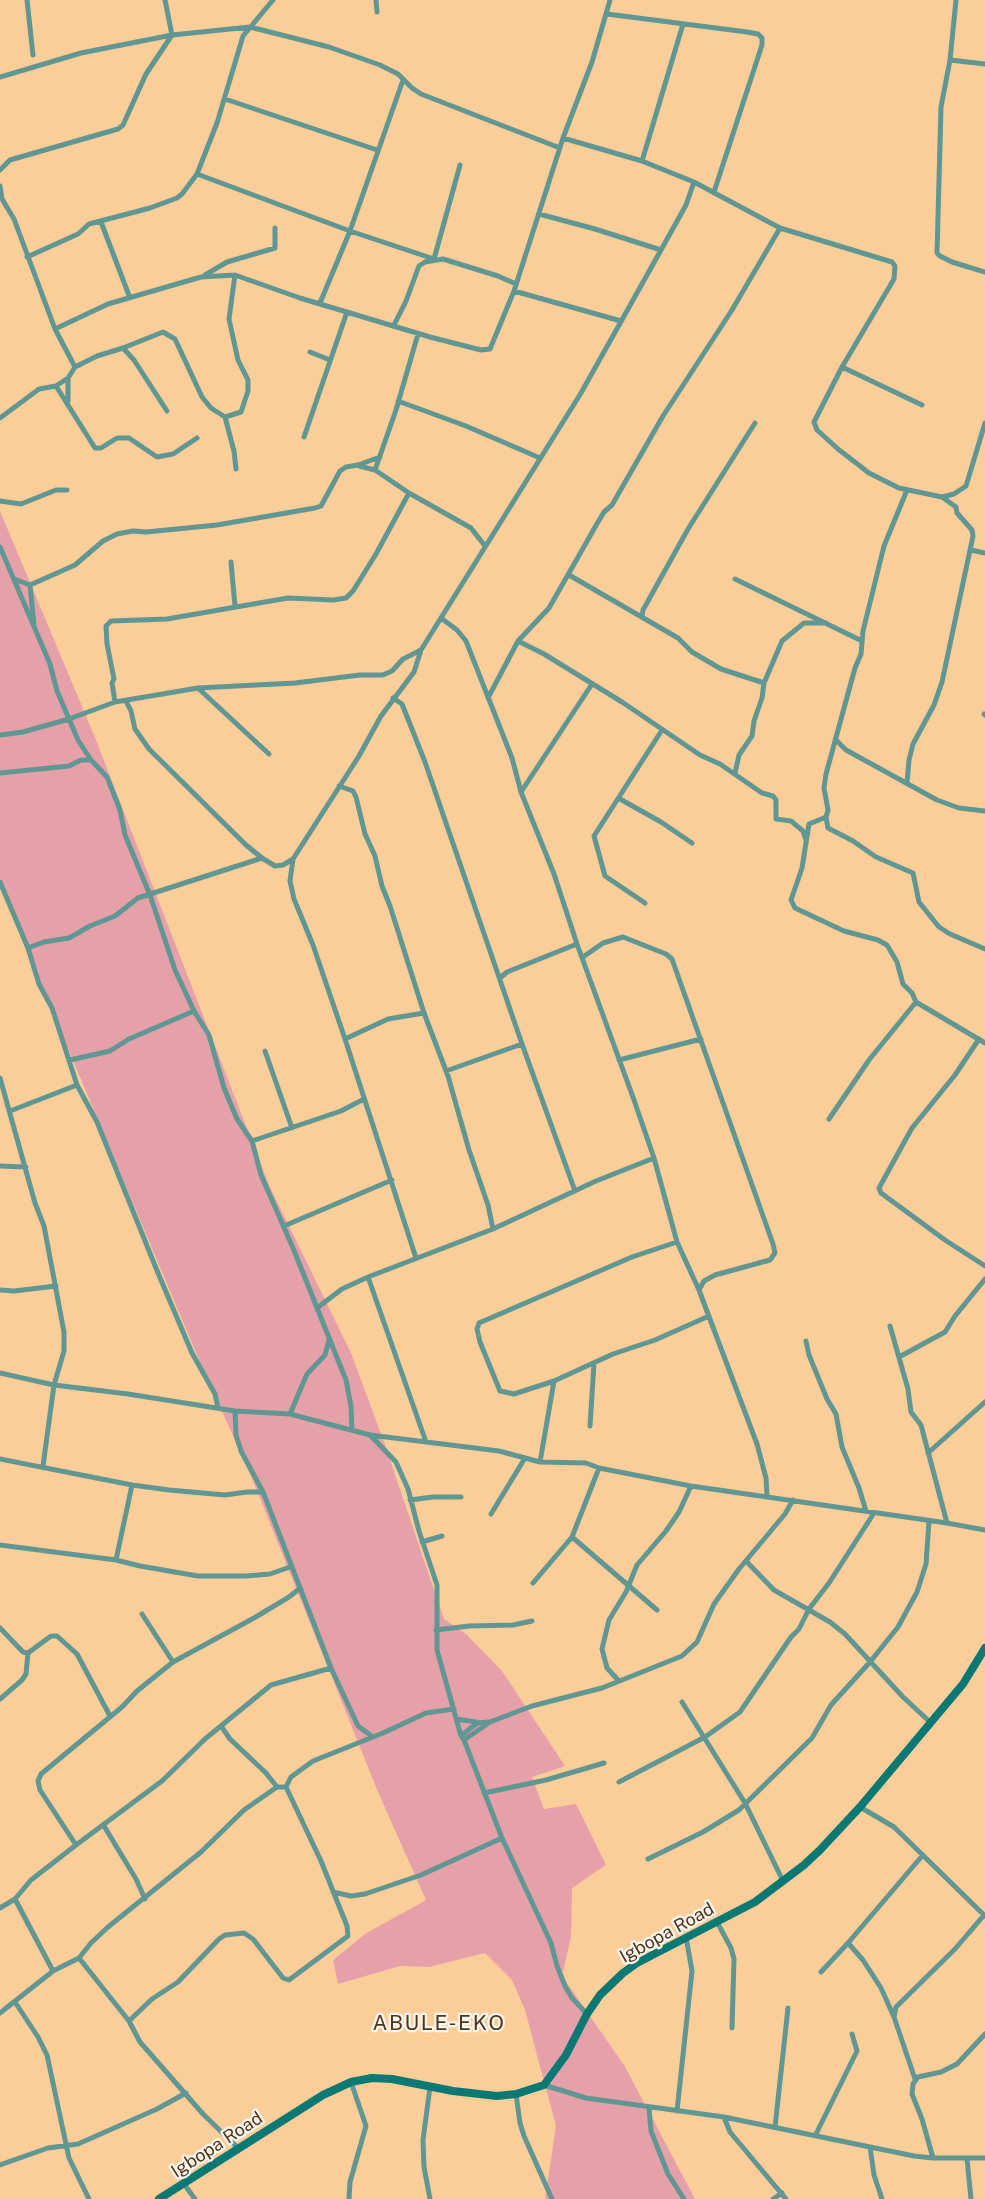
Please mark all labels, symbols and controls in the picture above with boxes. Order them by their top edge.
street label: Igbopa Road [616,1898,718,1968]
district label: ABULE-EKO [373,2011,505,2037]
street label: Igbopa Road [167,2107,267,2183]

